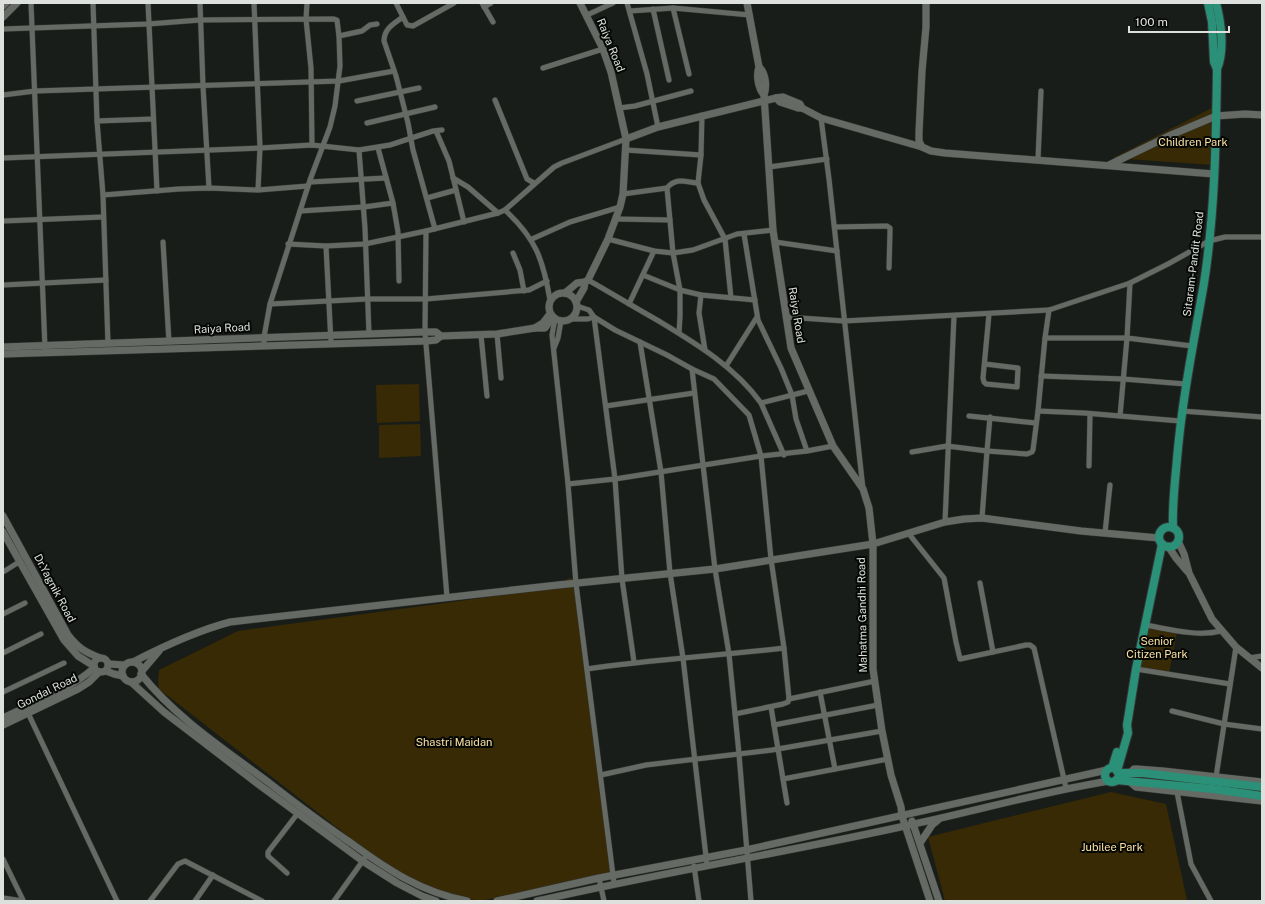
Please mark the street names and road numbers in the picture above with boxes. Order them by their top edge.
street label: Raiya Road [595,16,627,74]
street label: Sitaram-Pandit Road [1181,211,1205,317]
street label: Raiya Road [787,286,807,344]
street label: Raiya Road [193,321,251,335]
street label: Dr.Yagnik Road [32,552,78,624]
street label: Mahatma Gandhi Road [855,557,869,673]
street label: Gondal Road [15,671,79,711]

